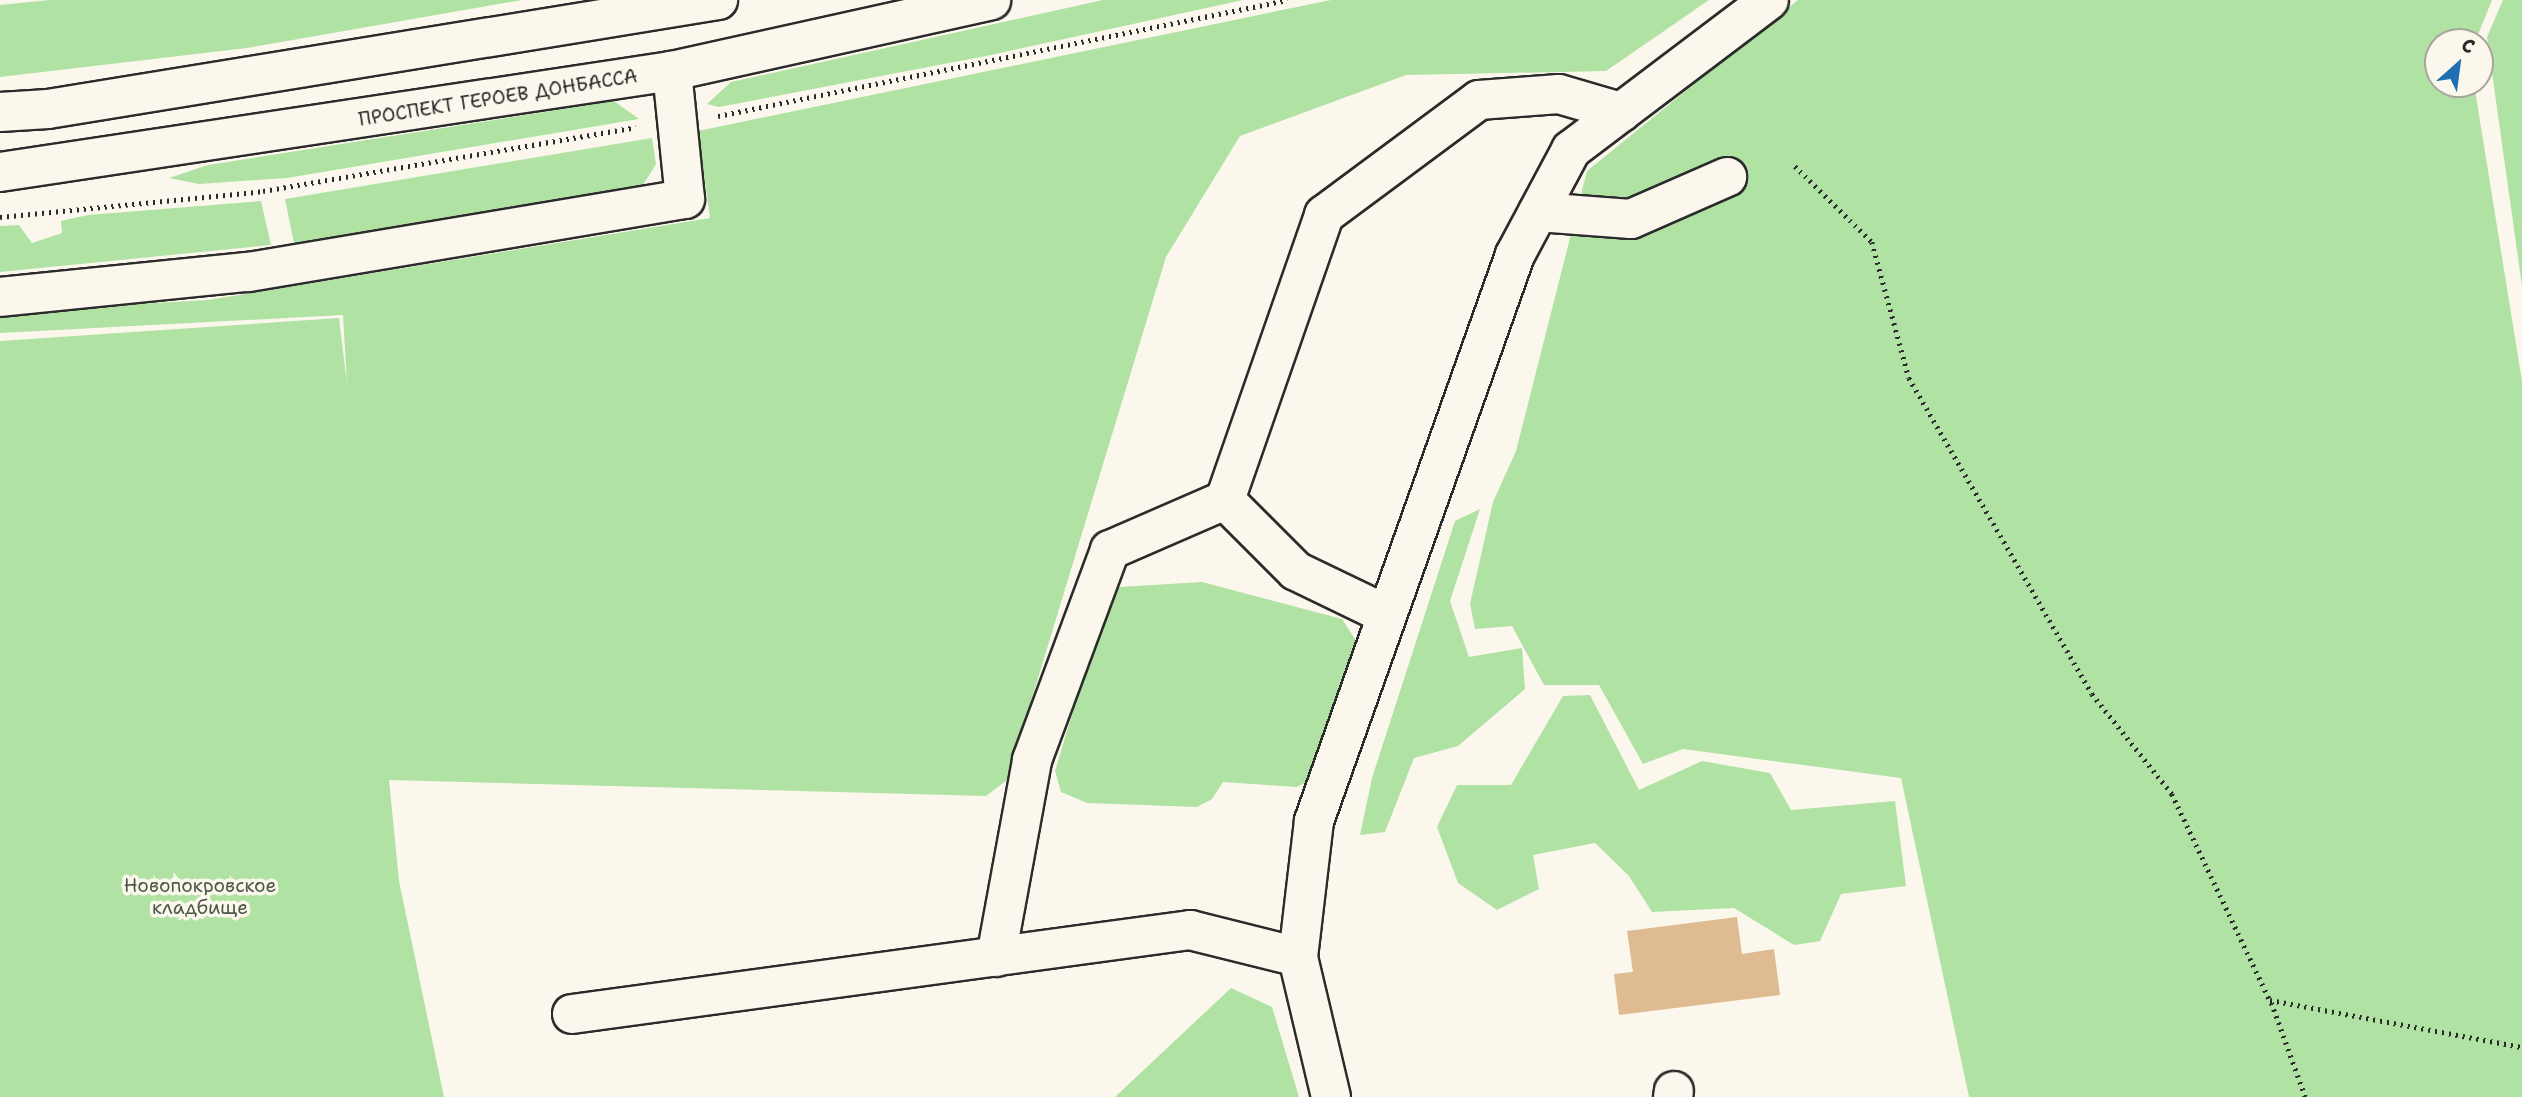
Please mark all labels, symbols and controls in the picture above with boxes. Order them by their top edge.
north arrow [2424,28,2494,98]
text: С [2457,32,2479,60]
street label: ПРОСПЕКТ ГЕРОЕВ ДОНБАССА [357,65,639,131]
park label: Новопокровское кладбище [124,875,276,919]

